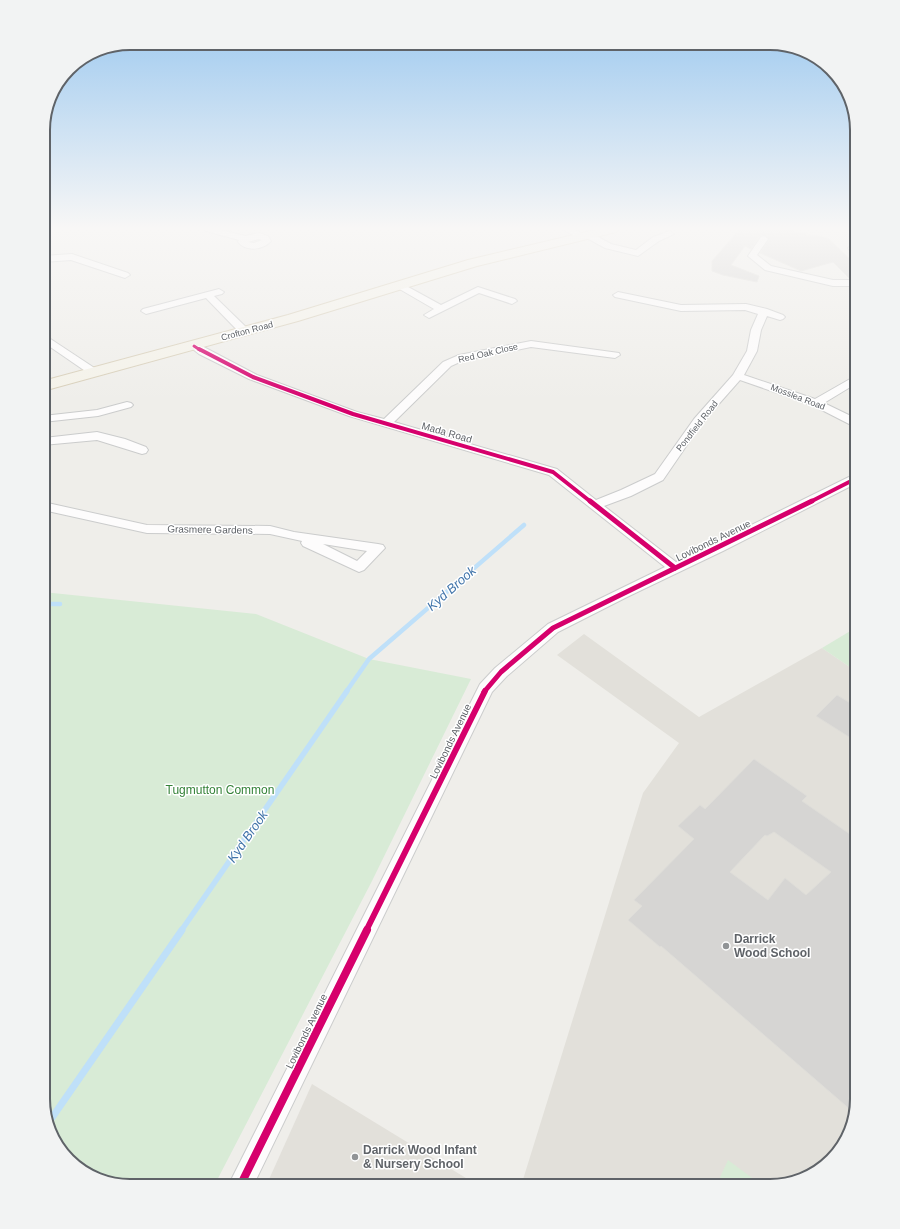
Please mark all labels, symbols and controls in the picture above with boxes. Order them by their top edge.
street label: Crofton Road [220,319,274,343]
street label: Red Oak Close [457,341,519,365]
street label: Mosslea Road [769,382,827,412]
street label: Pondfield Road [674,399,720,453]
street label: Mada Road [420,420,473,445]
street label: Lovibonds Avenue [674,517,753,563]
street label: Grasmere Gardens [167,523,253,536]
water label: Kyd Brook [424,562,480,614]
street label: Lovibonds Avenue [428,702,473,780]
park label: Tugmutton Common [166,783,274,797]
water label: Kyd Brook [224,806,272,865]
place label: Darrick Wood School [734,932,810,960]
marker: Darrick Wood School [721,941,731,951]
street label: Lovibonds Avenue [284,992,329,1070]
place label: Darrick Wood Infant & Nursery School [363,1143,477,1171]
marker: Darrick Wood Infant & Nursery School [350,1152,360,1162]

